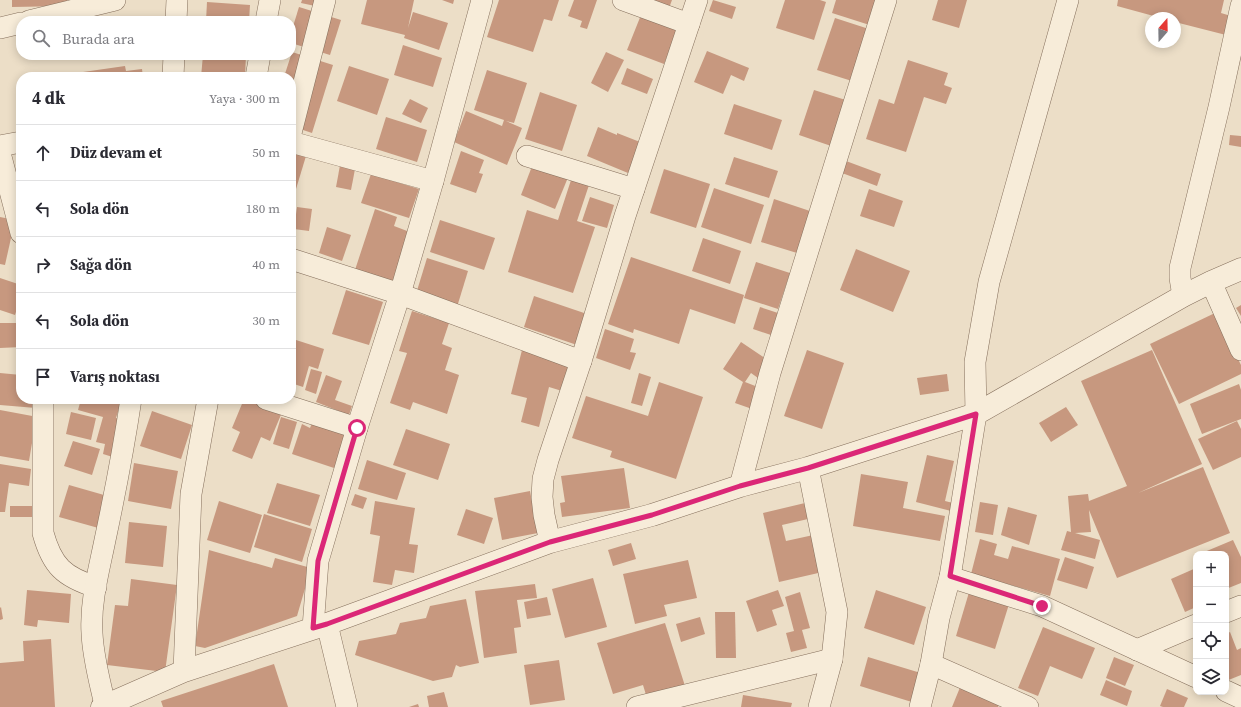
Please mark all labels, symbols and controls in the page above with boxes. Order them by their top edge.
north arrow [1145,12,1181,48]
search box [16,16,296,60]
icon: search [30,27,52,49]
text: Burada ara [62,28,135,49]
text: 4 dk [32,86,65,110]
text: Yaya · 300 m [209,90,280,107]
icon: ahead [32,142,54,164]
text: Düz devam et [70,142,162,163]
text: 50 m [252,144,280,161]
icon: left [32,198,54,220]
text: Sola dön [70,198,129,219]
text: 180 m [246,200,280,217]
icon: right [32,254,54,276]
text: Sağa dön [70,254,132,275]
text: 40 m [252,256,280,273]
icon: left [32,310,54,332]
text: Sola dön [70,310,129,331]
text: 30 m [252,312,280,329]
icon: arrive [32,366,54,388]
text: Varış noktası [70,366,160,387]
route start [348,419,366,437]
map controls [1193,551,1229,695]
button: + [1193,551,1229,587]
button: − [1193,587,1229,623]
route end [1033,597,1051,615]
button: locate [1193,623,1229,659]
button: layers [1193,659,1229,695]

